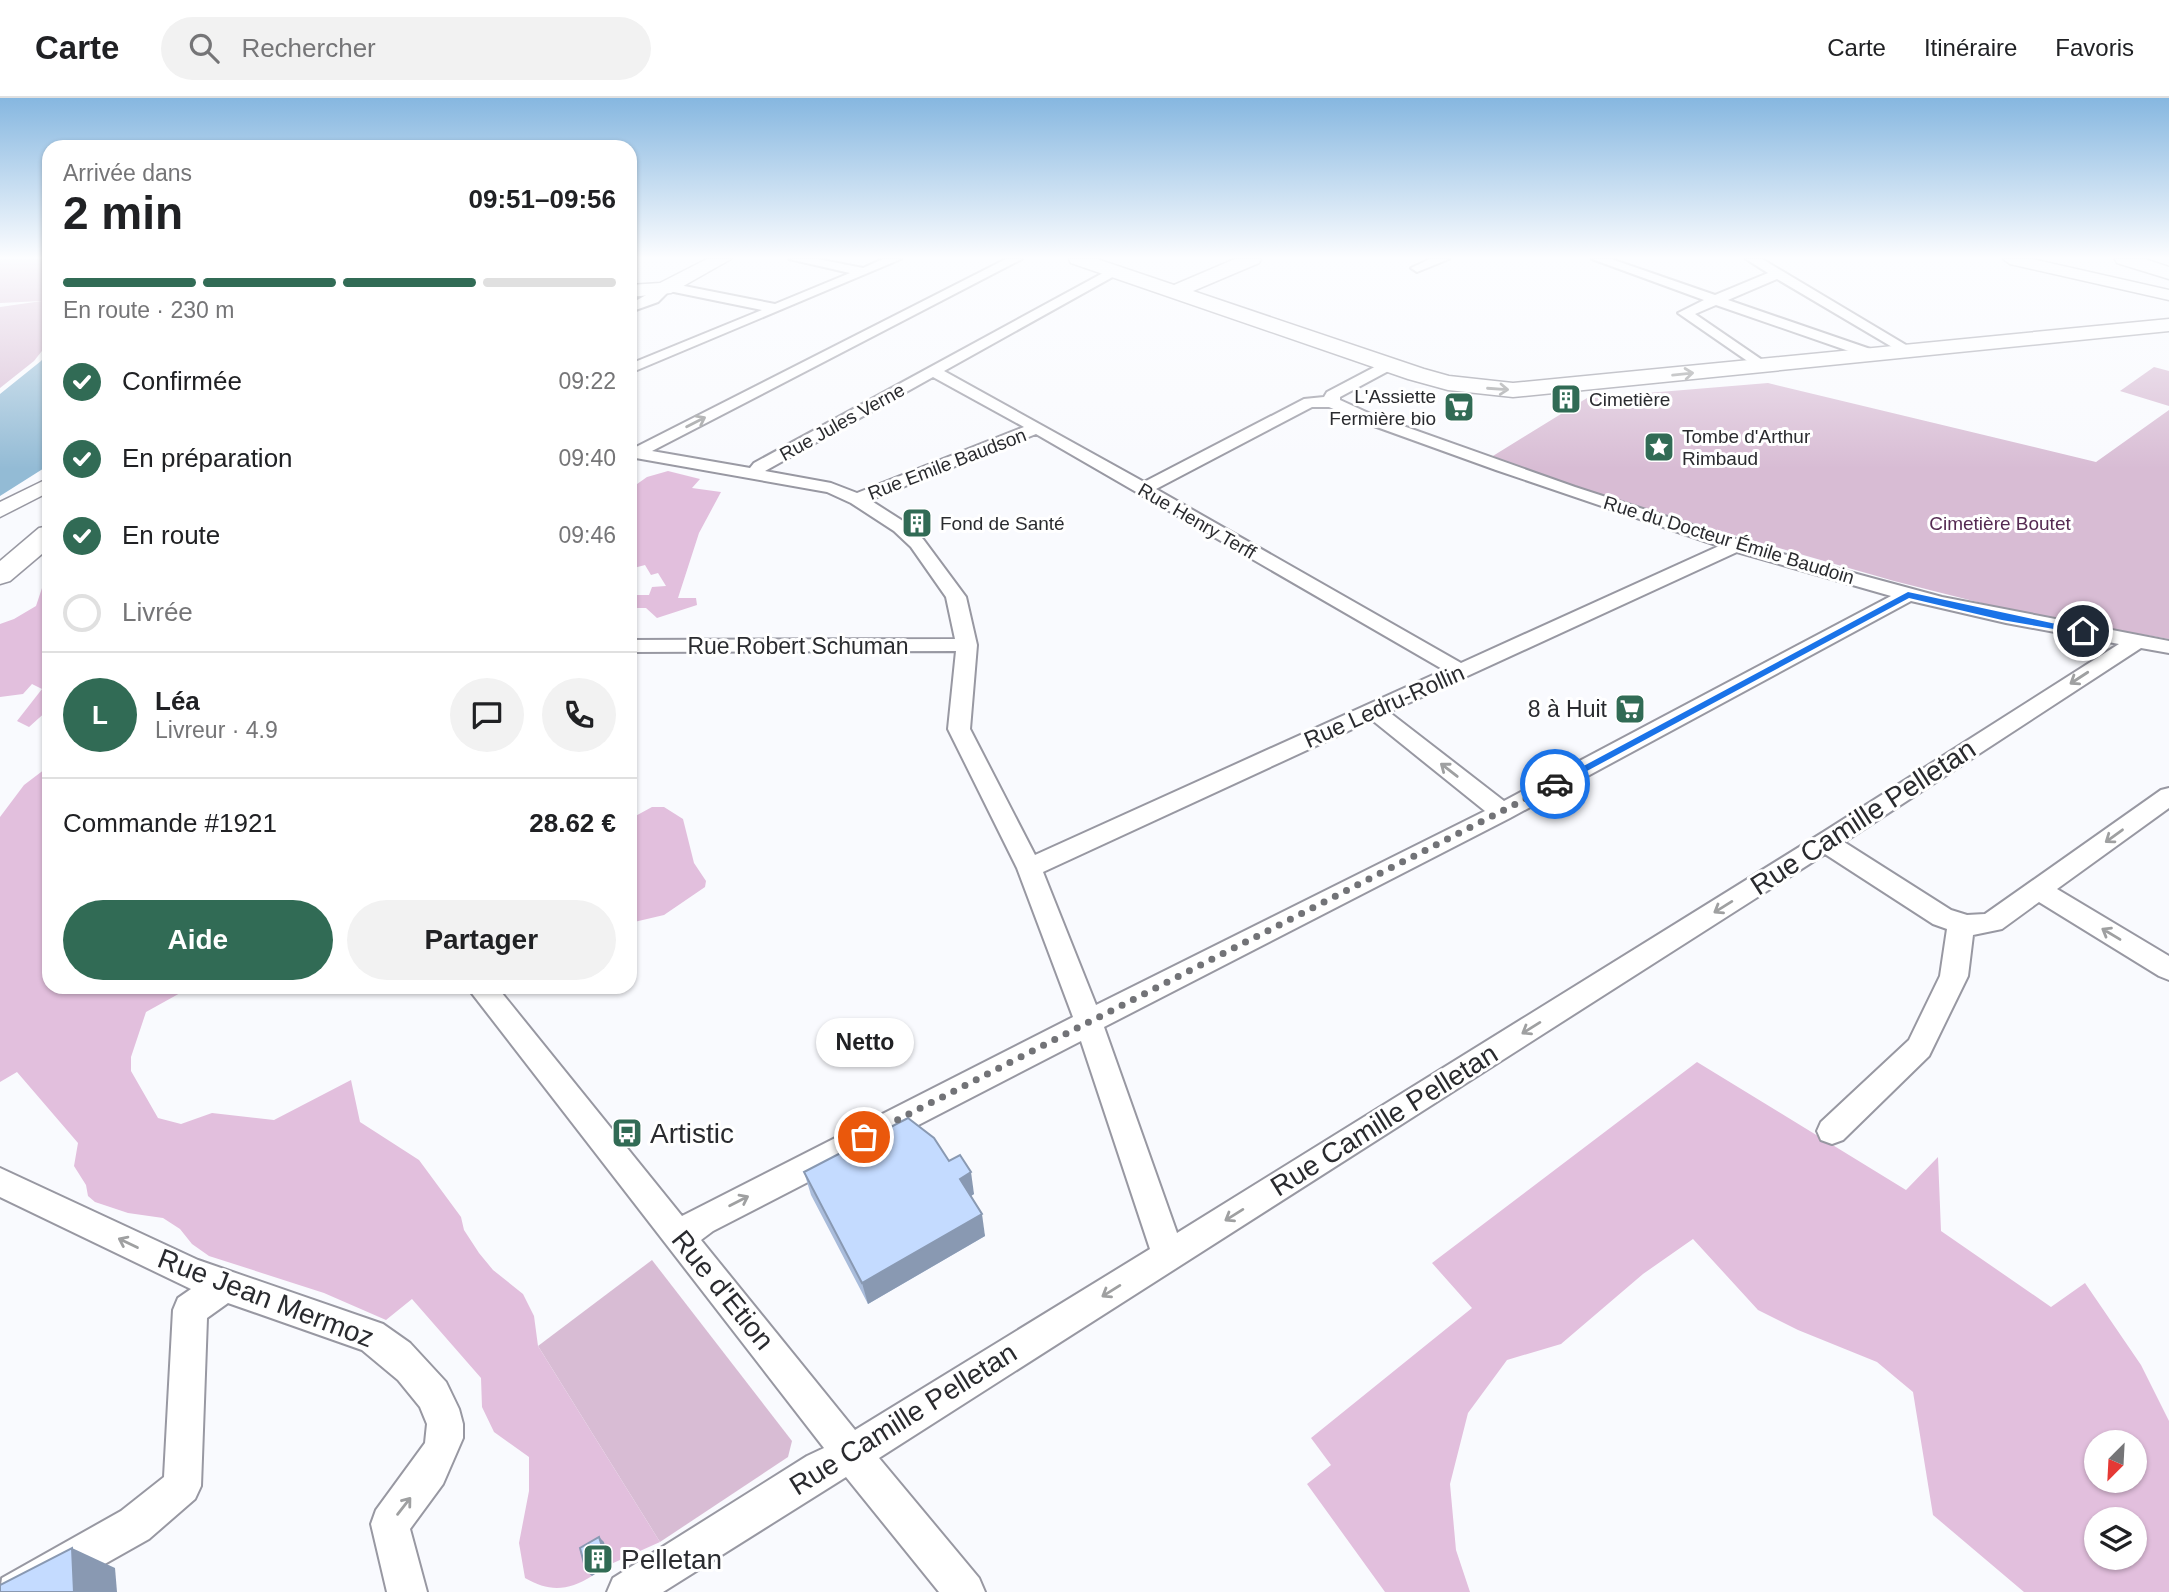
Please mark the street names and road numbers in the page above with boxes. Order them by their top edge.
street label: Rue Jules Verne [776,379,908,465]
street label: Rue Emile Baudson [865,424,1029,504]
street label: Rue Henry Terff [1134,479,1260,564]
street label: Rue du Docteur Émile Baudoin [1601,492,1857,588]
street label: Rue Robert Schuman [687,633,909,659]
street label: Rue Ledru-Rollin [1300,659,1468,753]
street label: Rue Camille Pelletan [1745,733,1981,901]
street label: Rue Camille Pelletan [1265,1038,1503,1202]
street label: Rue d'Etion [666,1224,780,1356]
street label: Rue Jean Mermoz [154,1243,378,1353]
street label: Rue Camille Pelletan [784,1337,1022,1501]

